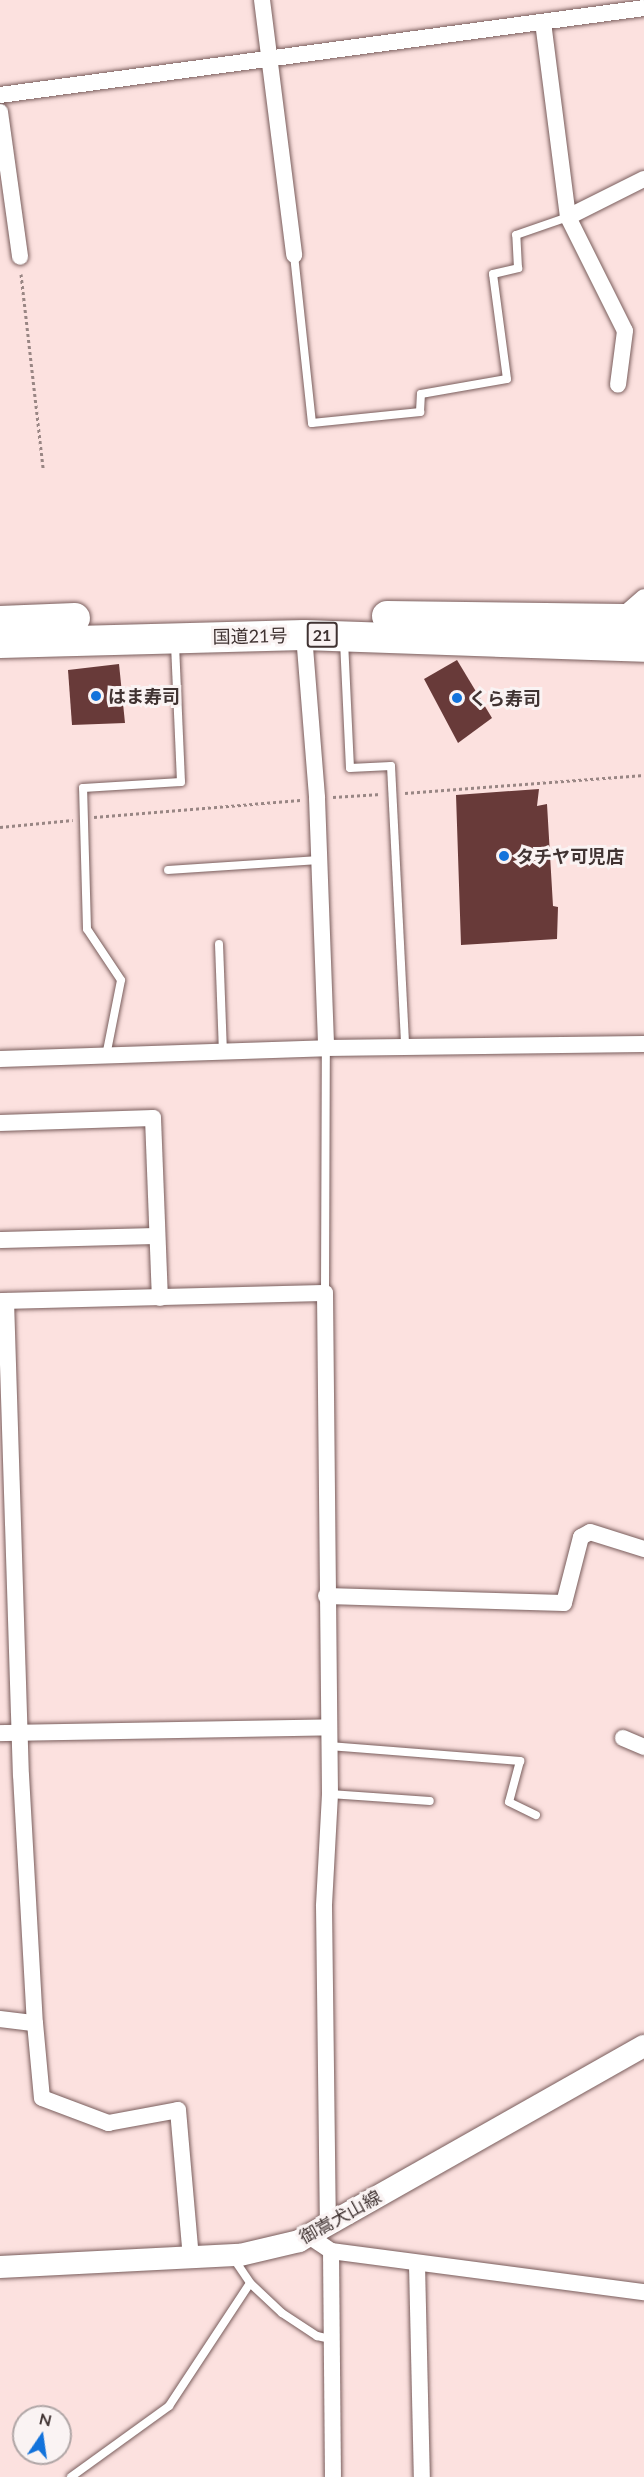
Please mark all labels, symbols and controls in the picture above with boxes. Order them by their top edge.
road number: 21 [306,622,338,648]
street label: 国道21号 [212,625,288,647]
place label: はま寿司 [108,685,180,707]
place label: くら寿司 [469,687,541,709]
marker: はま寿司 [89,689,103,703]
marker: くら寿司 [450,691,464,705]
place label: タチヤ可児店 [516,845,624,867]
marker: タチヤ可児店 [497,849,511,863]
street label: 御嵩犬山線 [295,2186,385,2248]
north arrow [12,2405,72,2465]
text: N [38,2408,54,2430]

